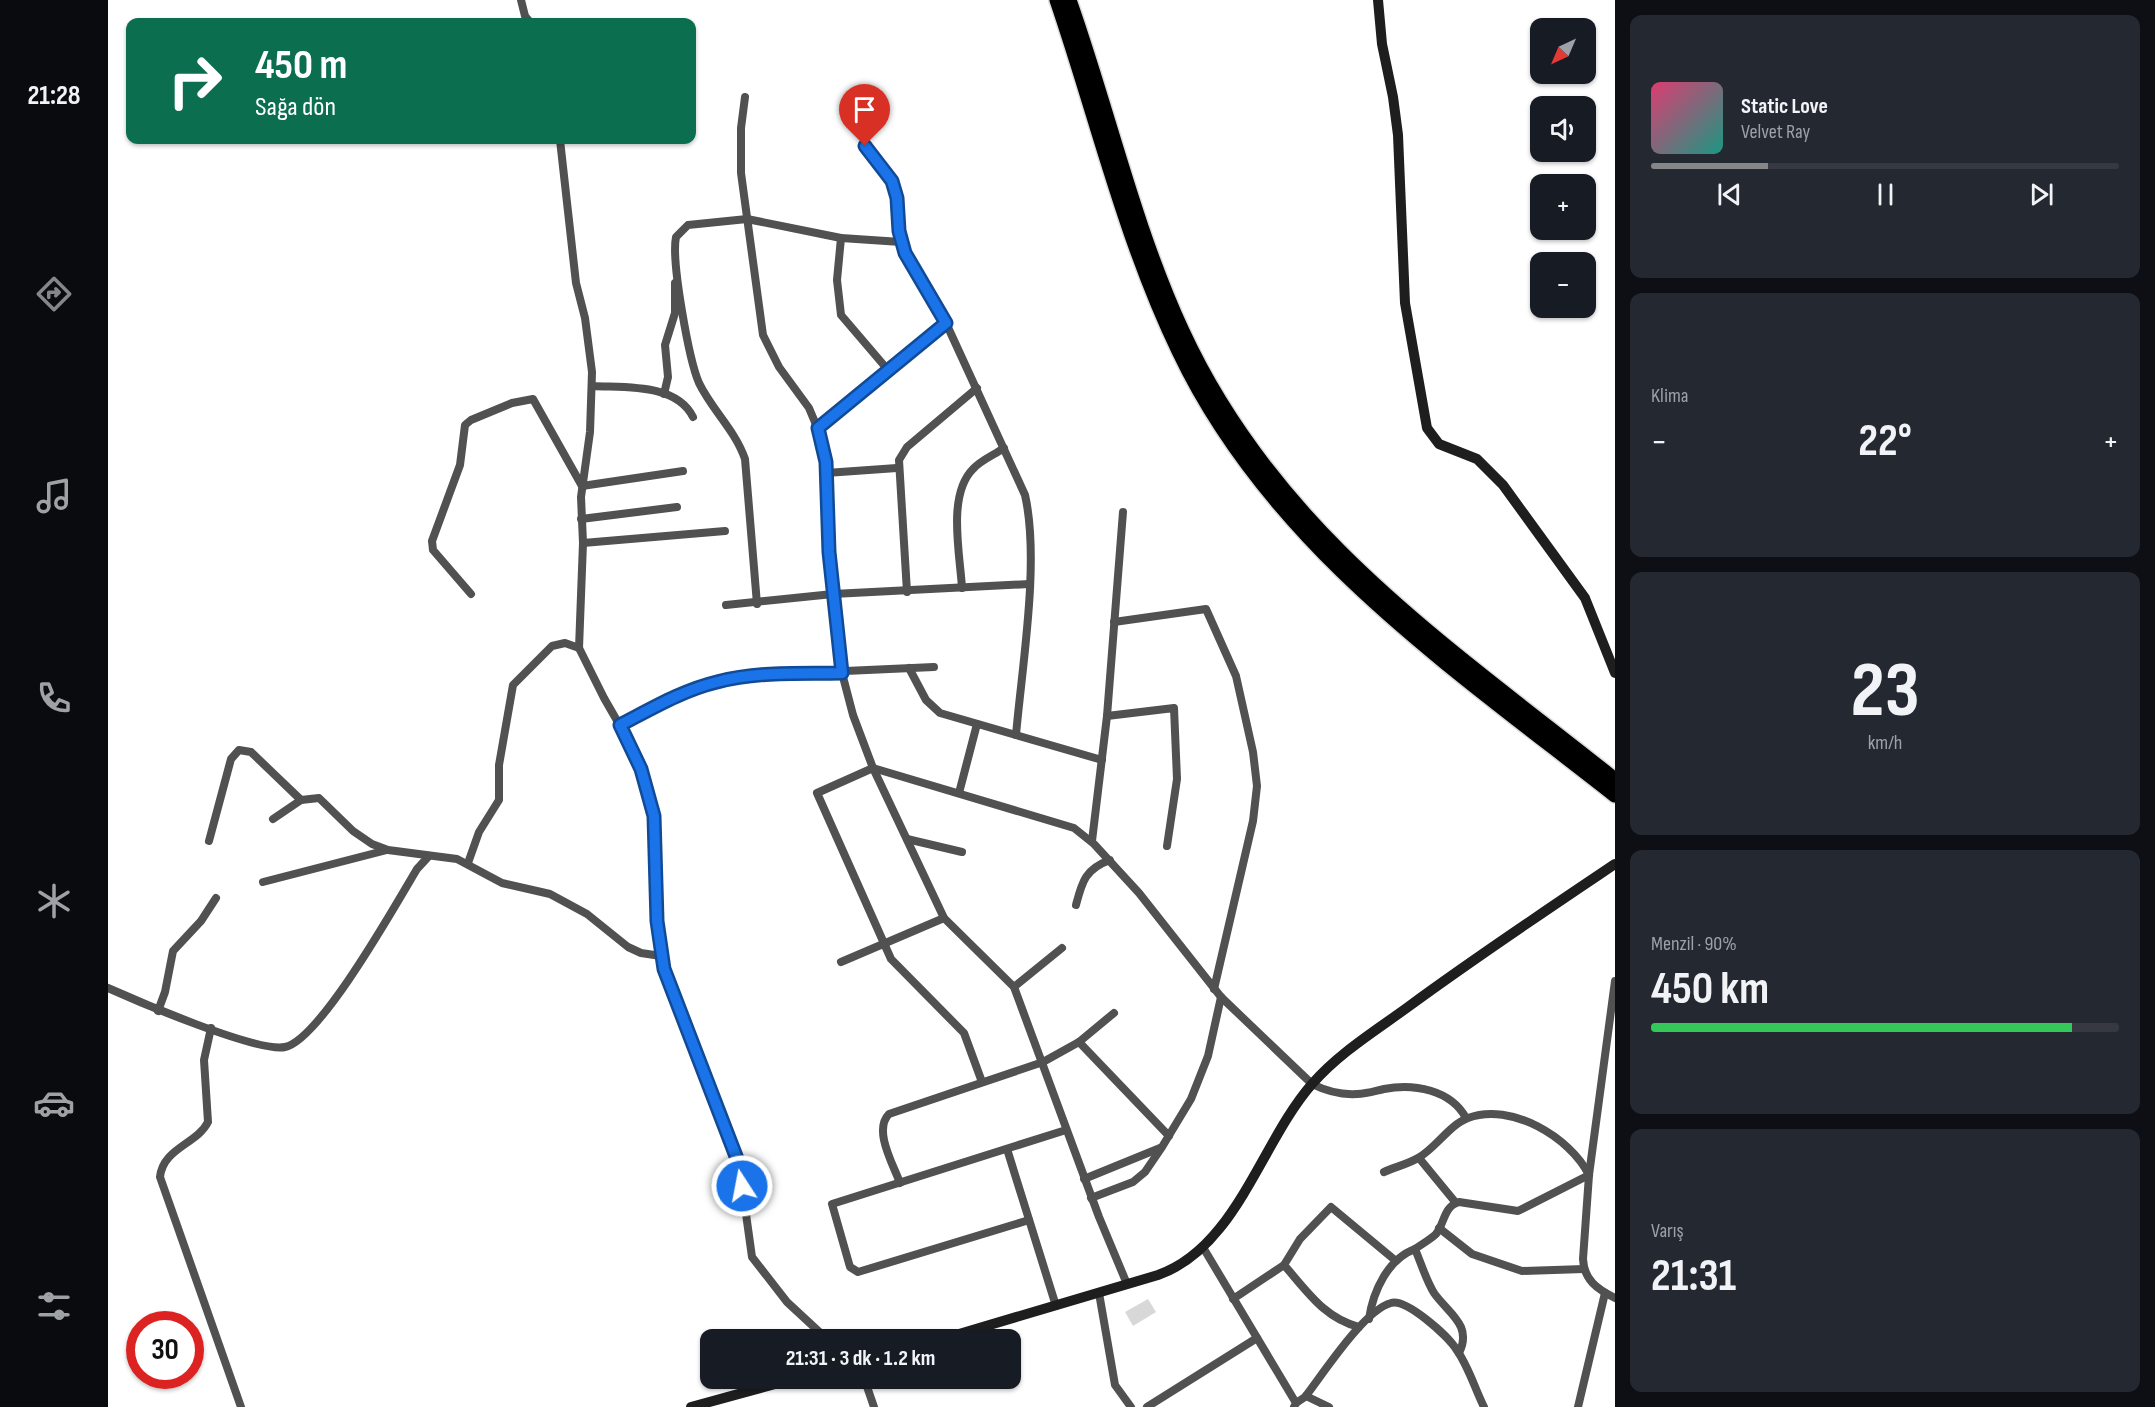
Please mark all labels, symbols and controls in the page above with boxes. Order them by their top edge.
north arrow [1530,18,1596,84]
map controls [1530,18,1596,318]
text: 450 m [255,40,347,91]
icon: right [156,42,234,120]
text: 21:28 [27,80,81,112]
pin [839,84,890,146]
text: Sağa dön [255,91,336,123]
icon: arrive [848,93,881,126]
text: Static Love [1741,93,1828,120]
button: sound [1530,96,1596,162]
text: Velvet Ray [1741,120,1810,144]
button: + [1530,174,1596,240]
icon: previous [1713,178,1746,211]
icon: pause [1869,178,1902,211]
icon: next [2025,178,2058,211]
button: − [1530,252,1596,318]
icon: directions [33,273,75,315]
text: Klima [1651,384,1689,408]
text: 22° [1858,414,1912,469]
text: − [1651,422,1667,462]
text: + [2103,422,2119,462]
icon: music [33,475,75,517]
text: 23 [1850,645,1920,738]
icon: phone [33,677,75,719]
text: km/h [1868,731,1902,755]
icon: climate [33,880,75,922]
text: Menzil · 90% [1651,932,1737,956]
text: 450 km [1651,962,1769,1017]
icon: car [33,1082,75,1124]
position arrow [710,1154,774,1218]
text: Varış [1651,1219,1684,1243]
text: 21:31 [1651,1249,1736,1304]
icon: filters [33,1285,75,1327]
speed limit sign: 30 [126,1311,204,1389]
text: 21:31 · 3 dk · 1.2 km [786,1345,935,1372]

